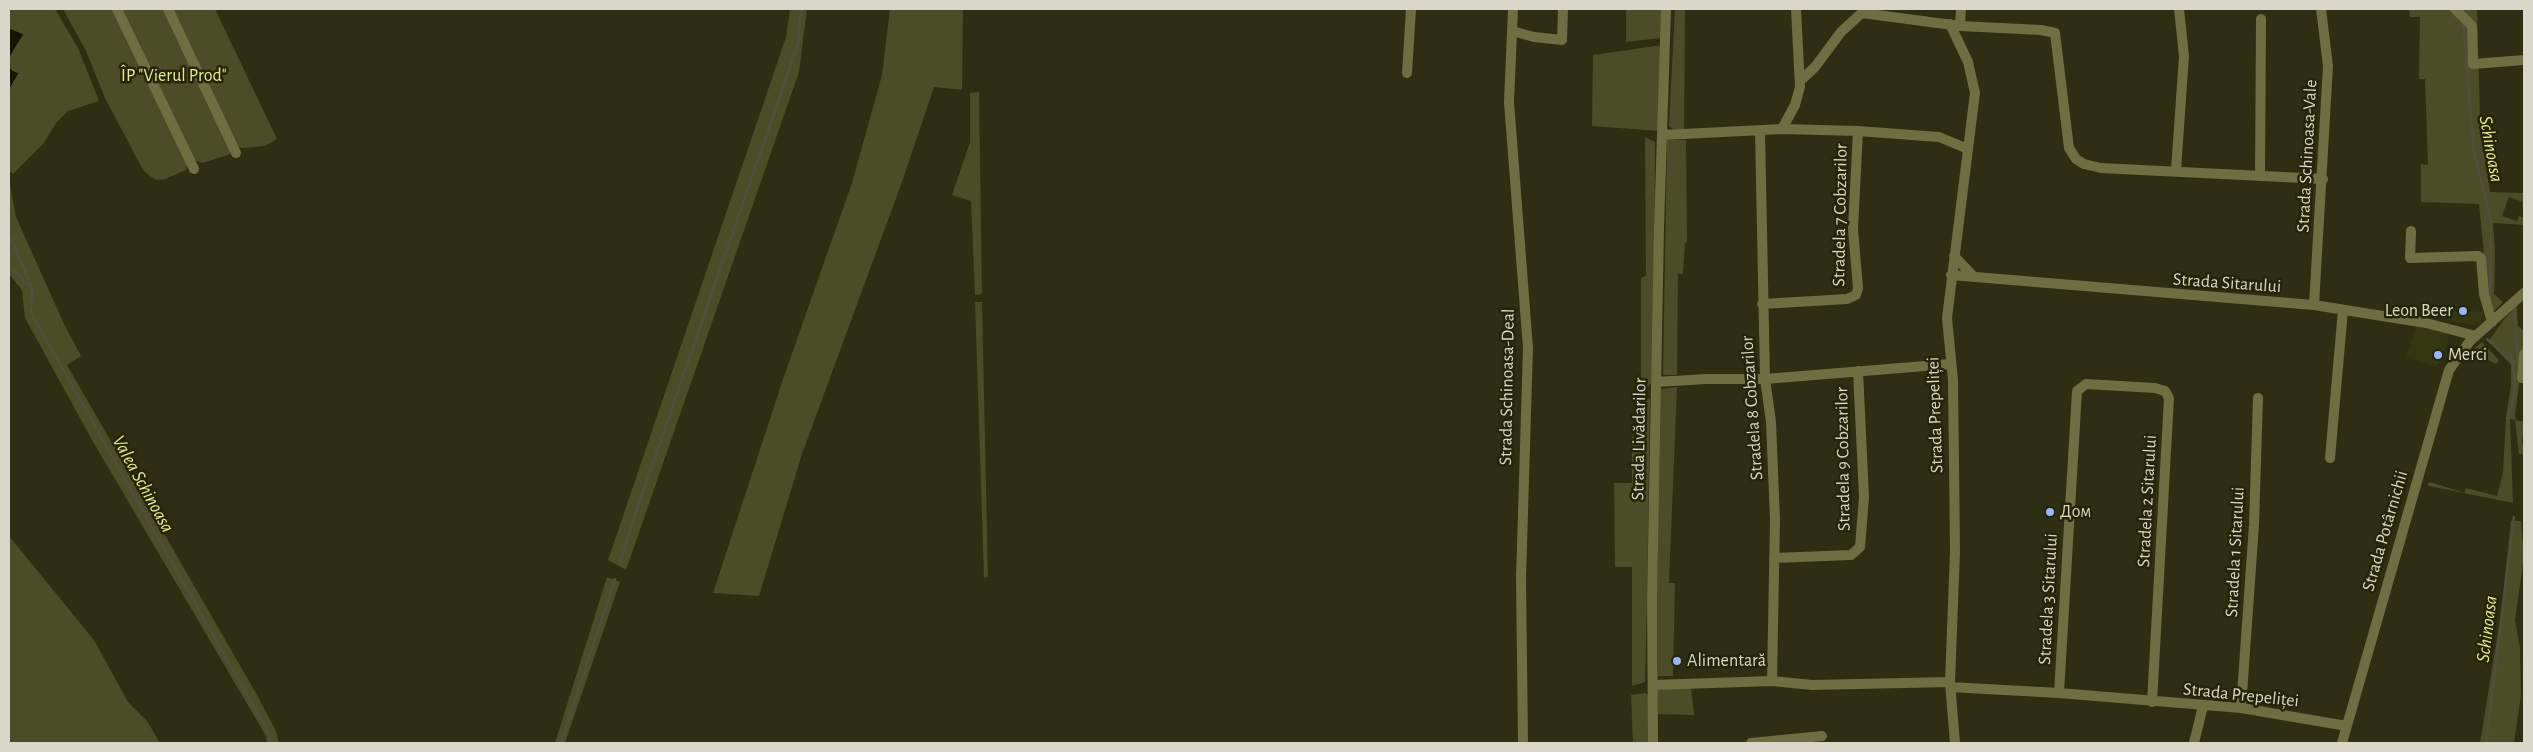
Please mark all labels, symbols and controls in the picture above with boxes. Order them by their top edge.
park label: ÎP "Vierul Prod" [121,65,227,87]
street label: Strada Schinoasa-Vale [2292,79,2322,233]
water label: Schinoasa [2474,114,2508,184]
street label: Stradela 7 Cobzarilor [1828,143,1852,287]
street label: Strada Sitarului [2172,268,2282,298]
place label: Leon Beer [2385,300,2453,322]
marker: Leon Beer [2457,305,2469,317]
street label: Strada Schinoasa-Deal [1495,308,1519,466]
street label: Stradela 8 Cobzarilor [1736,335,1768,481]
place label: Merci [2448,344,2487,366]
marker: Merci [2432,349,2444,361]
street label: Strada Prepeliței [1922,356,1948,474]
street label: Strada Livădarilor [1627,377,1651,501]
street label: Stradela 9 Cobzarilor [1831,387,1855,531]
water label: Valea Schinoasa [107,431,179,537]
street label: Stradela 2 Sitarului [2133,434,2161,568]
street label: Strada Potârnichii [2357,468,2413,594]
street label: Stradela 1 Sitarului [2221,486,2249,618]
place label: Дом [2060,501,2091,523]
marker: Дом [2044,506,2056,518]
street label: Stradela 3 Sitarului [2034,533,2062,665]
water label: Schinoasa [2472,594,2502,664]
place label: Alimentară [1687,650,1766,672]
marker: Alimentară [1671,655,1683,667]
street label: Strada Prepeliței [2182,678,2300,712]

